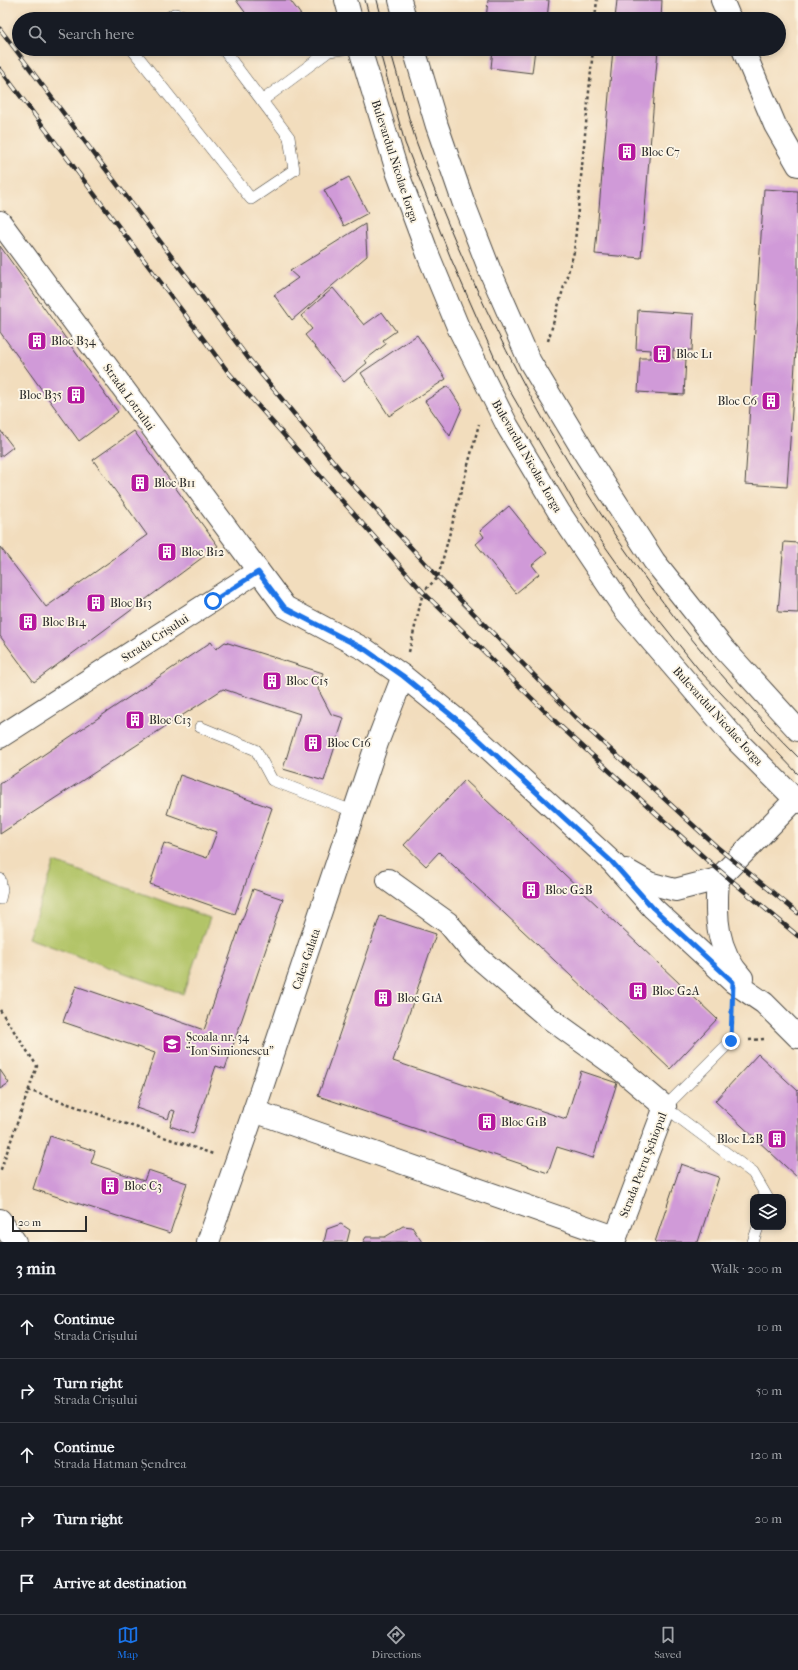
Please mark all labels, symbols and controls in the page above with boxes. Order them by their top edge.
search box [12,12,786,56]
icon: search [26,23,48,45]
text: Search here [58,25,134,43]
street label: Bulevardul Nicolae Iorga [369,98,422,224]
building icon: Bloc C7 [616,141,638,163]
place label: Bloc C7 [641,145,680,159]
building icon: Bloc B34 [26,330,48,352]
place label: Bloc B34 [51,334,97,348]
building icon: Bloc L1 [651,343,673,365]
place label: Bloc L1 [676,347,713,361]
street label: Strada Lotrului [100,361,158,433]
building icon: Bloc B35 [65,384,87,406]
place label: Bloc B35 [19,388,62,402]
building icon: Bloc C6 [760,390,782,412]
place label: Bloc C6 [717,394,758,408]
street label: Bulevardul Nicolae Iorga [489,397,565,515]
building icon: Bloc B11 [129,472,151,494]
place label: Bloc B11 [154,476,195,490]
building icon: Bloc B12 [156,541,178,563]
place label: Bloc B12 [181,545,224,559]
building icon: Bloc B13 [85,592,107,614]
route start [204,592,222,610]
place label: Bloc B13 [110,596,152,610]
building icon: Bloc B14 [17,611,39,633]
street label: Strada Crișului [119,611,192,665]
place label: Bloc B14 [42,615,87,629]
street label: Bulevardul Nicolae Iorga [670,664,766,769]
building icon: Bloc C15 [261,670,283,692]
place label: Bloc C15 [286,674,329,688]
building icon: Bloc C13 [124,709,146,731]
place label: Bloc C13 [149,713,191,727]
building icon: Bloc C16 [302,732,324,754]
place label: Bloc C16 [327,736,371,750]
building icon: Bloc G2B [520,879,542,901]
place label: Bloc G2B [545,883,593,897]
street label: Calea Galata [289,926,323,991]
building icon: Bloc G2A [627,980,649,1002]
place label: Bloc G2A [652,984,700,998]
building icon: Bloc G1A [372,987,394,1009]
place label: Bloc G1A [397,991,443,1005]
place label: Școala nr. 34 “Ion Simionescu” [186,1030,274,1058]
route end [722,1032,740,1050]
school or university icon: Școala nr. 34 “Ion Simionescu” [161,1033,183,1055]
street label: Strada Petru Șchiopul [616,1110,670,1220]
building icon: Bloc G1B [476,1111,498,1133]
place label: Bloc G1B [501,1115,547,1129]
building icon: Bloc L2B [766,1128,788,1150]
place label: Bloc L2B [717,1132,763,1146]
building icon: Bloc C3 [99,1175,121,1197]
place label: Bloc C3 [124,1179,162,1193]
map controls [750,1194,786,1230]
button: layers [750,1194,786,1230]
scale bar [12,1214,87,1233]
text: 20 m [18,1216,41,1229]
text: 3 min [16,1258,56,1278]
text: Walk · 200 m [711,1261,782,1276]
text: Continue [54,1310,114,1328]
icon: ahead [16,1316,38,1338]
text: 10 m [757,1319,782,1334]
text: Strada Crișului [54,1328,138,1343]
text: Turn right [54,1374,123,1392]
icon: right [16,1380,38,1402]
text: 50 m [756,1383,782,1398]
text: Strada Crișului [54,1392,138,1407]
text: Continue [54,1438,114,1456]
icon: ahead [16,1444,38,1466]
text: 120 m [750,1447,782,1462]
text: Strada Hatman Șendrea [54,1456,186,1471]
icon: right [16,1508,38,1530]
text: Turn right [54,1510,123,1528]
text: 20 m [755,1511,782,1526]
icon: arrive [16,1572,38,1594]
text: Arrive at destination [54,1574,186,1592]
tab: Map [117,1624,139,1661]
tab: Directions [372,1624,421,1661]
tab: Saved [654,1624,681,1661]

